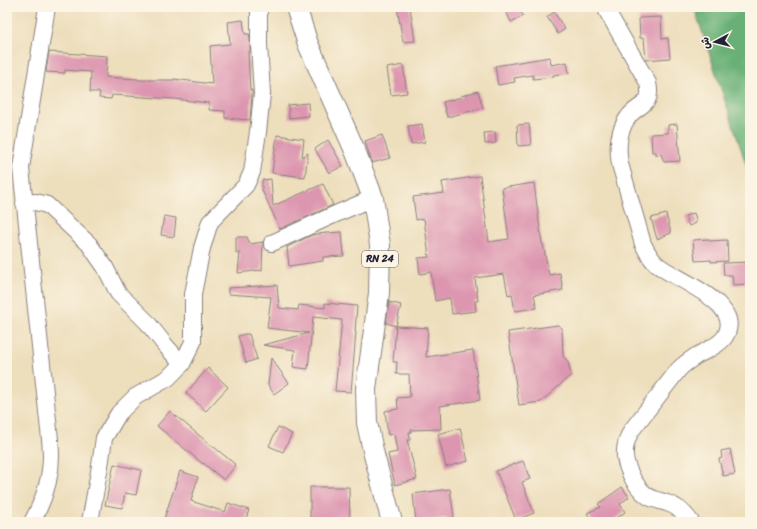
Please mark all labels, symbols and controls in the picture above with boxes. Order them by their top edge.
north arrow [695,22,735,62]
text: ش [695,36,716,50]
road number: RN 24 [362,251,398,267]

